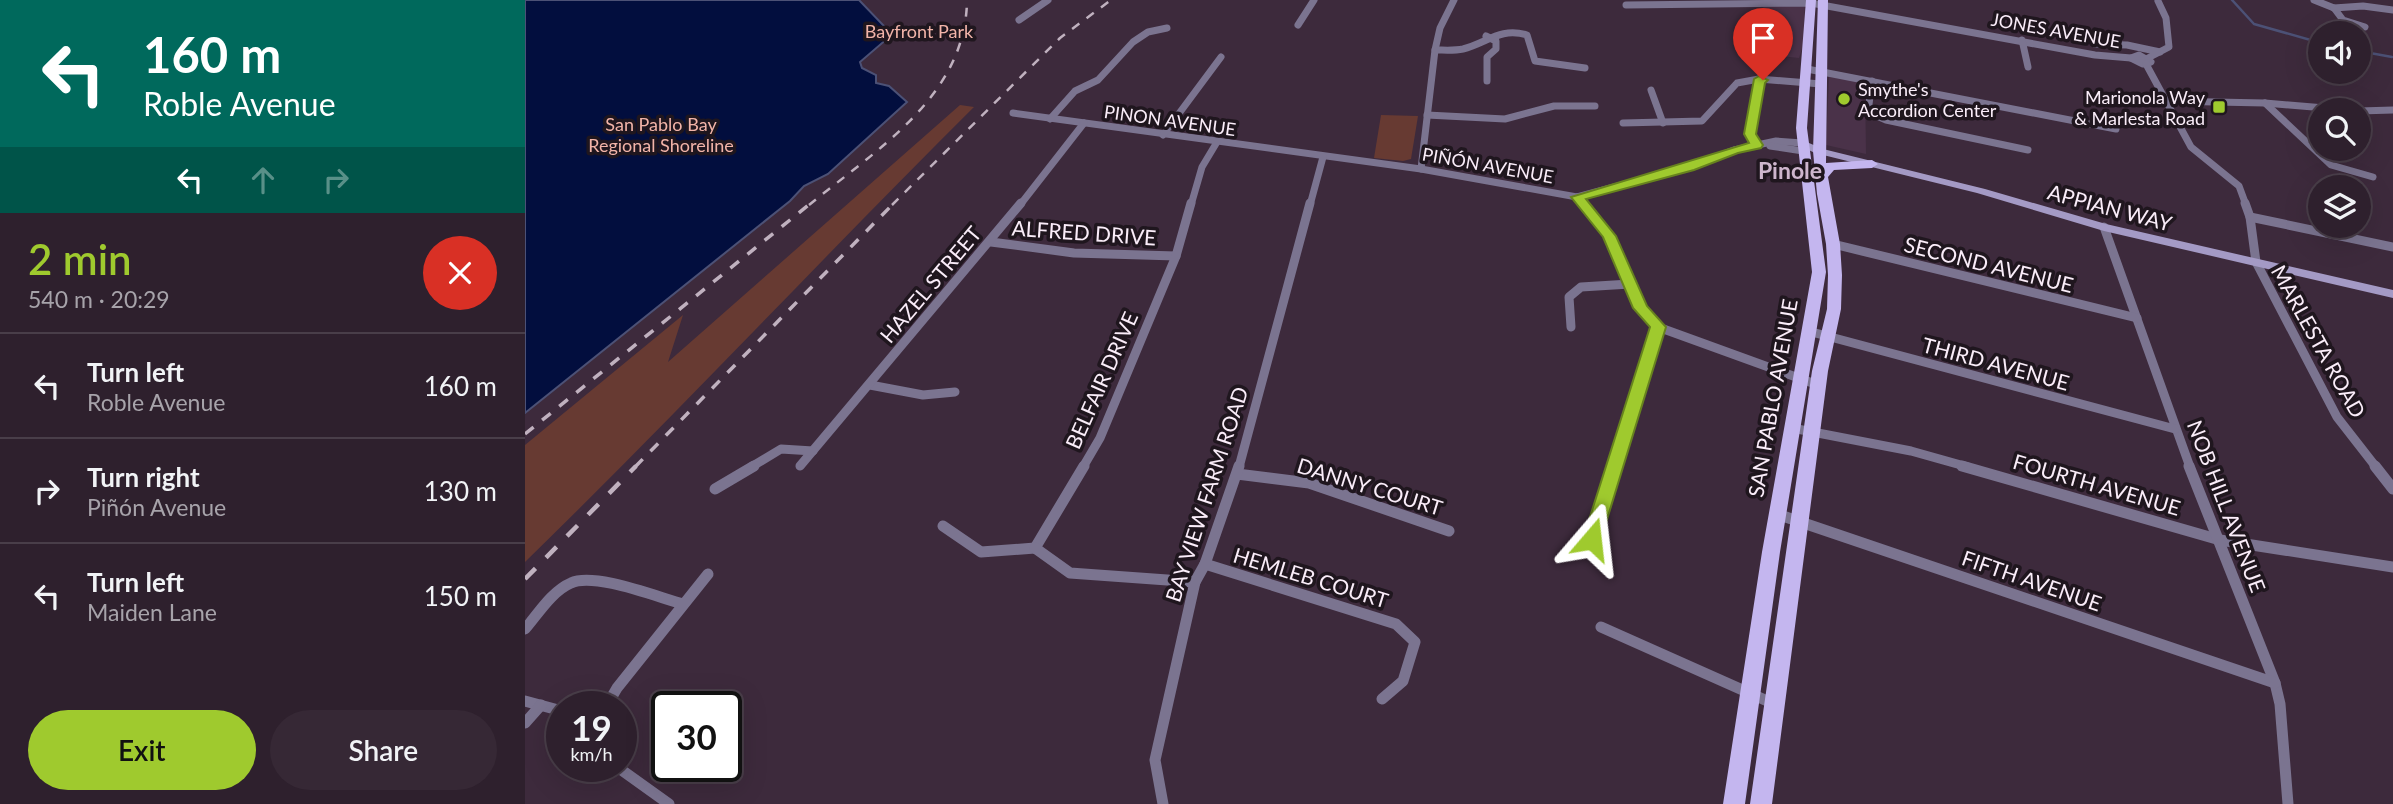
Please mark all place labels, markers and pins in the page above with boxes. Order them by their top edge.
pin [1733,8,1793,80]
place label: Smythe's Accordion Center [1858,78,1997,121]
place label: Marionola Way & Marlesta Road [2074,86,2206,129]
marker: Smythe's Accordion Center [1836,91,1852,107]
marker: Marionola Way & Marlesta Road [2211,99,2227,115]

